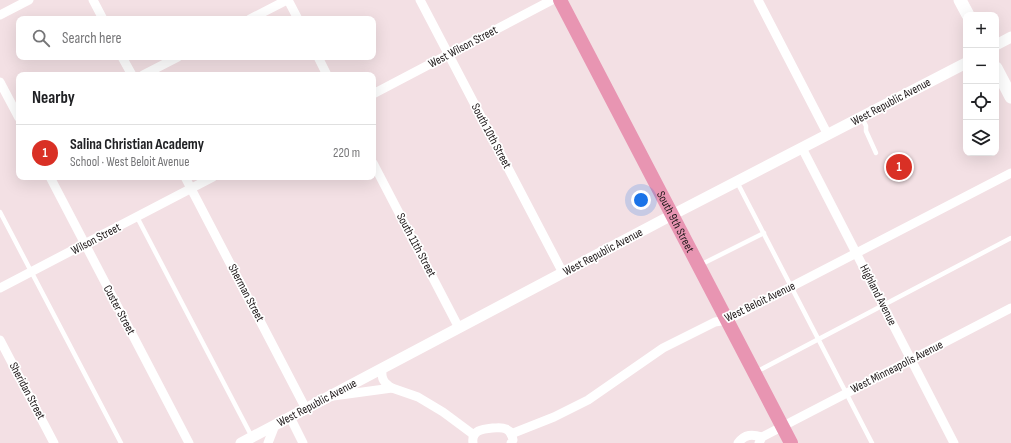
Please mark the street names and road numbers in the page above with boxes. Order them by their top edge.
street label: West Wilson Street [426,22,500,72]
street label: West Republic Avenue [849,75,934,129]
street label: South 10th Street [468,101,515,171]
street label: South 9th Street [653,188,698,255]
street label: South 11th Street [393,210,439,280]
street label: Wilson Street [69,220,124,258]
street label: West Republic Avenue [561,225,646,279]
street label: Sherman Street [225,262,268,325]
street label: Highland Avenue [856,262,900,328]
street label: West Beloit Avenue [722,278,798,326]
street label: Custer Street [100,283,138,338]
street label: West Minneapolis Avenue [848,337,946,397]
street label: Sheridan Street [6,360,49,423]
street label: West Republic Avenue [275,376,360,430]

